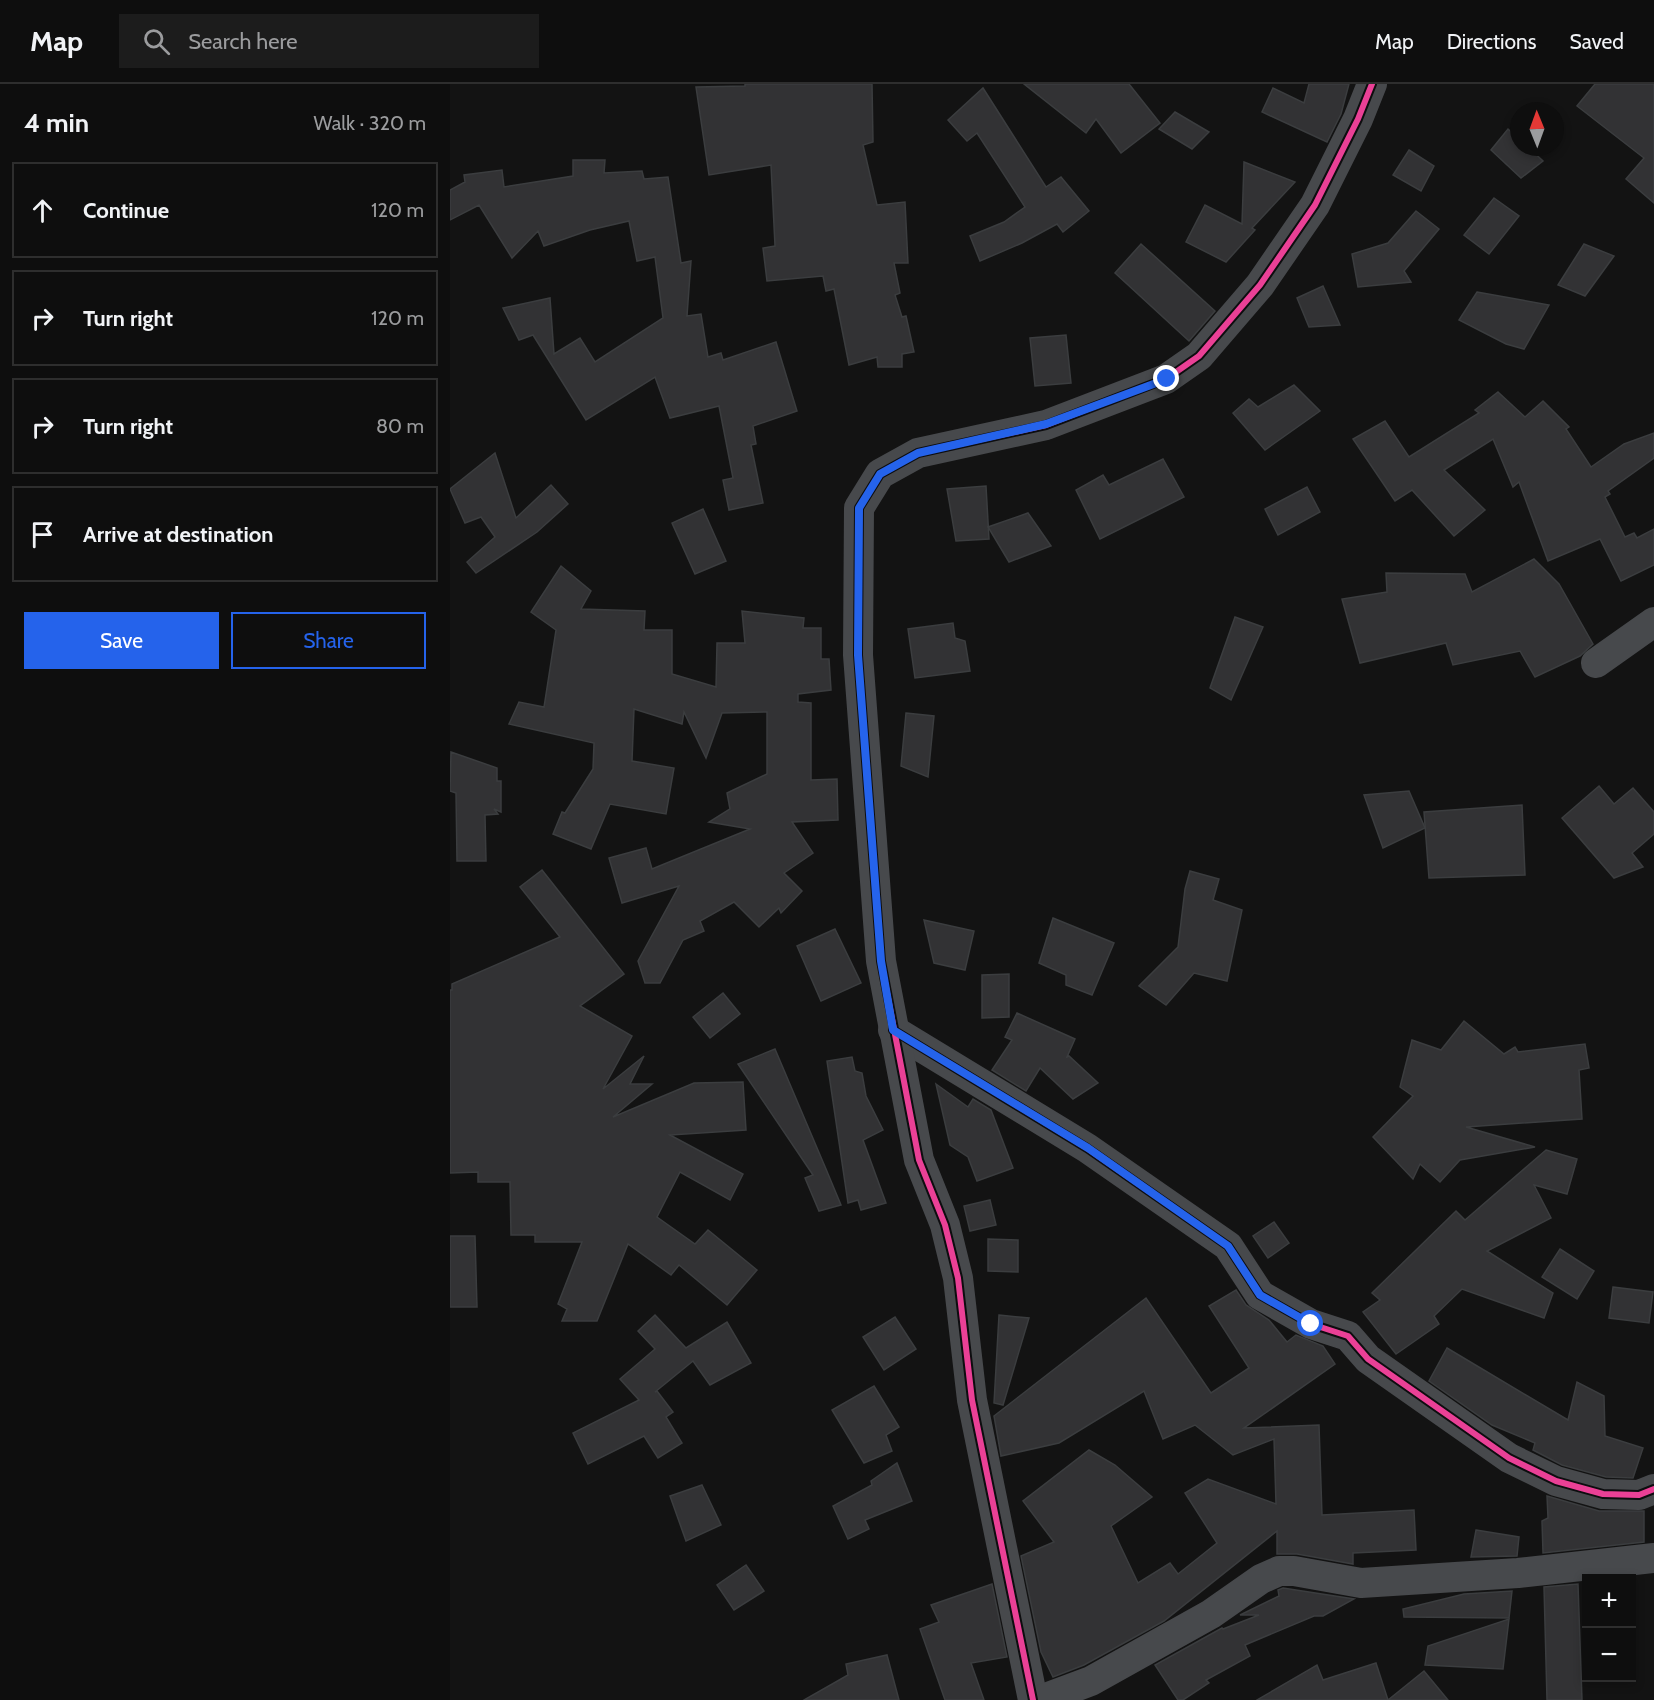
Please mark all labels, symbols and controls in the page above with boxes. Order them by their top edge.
search box [119,14,539,68]
text: Map [30,24,83,58]
icon: search [140,25,173,58]
text: Search here [188,28,297,55]
text: Map [1375,29,1414,54]
text: Directions [1447,29,1536,54]
text: Saved [1569,29,1624,54]
north arrow [1510,102,1564,156]
text: 4 min [24,107,89,139]
text: Walk · 320 m [314,111,426,135]
icon: ahead [26,194,59,227]
text: Continue [83,197,169,224]
text: 120 m [371,198,424,222]
icon: right [26,302,59,335]
text: Turn right [83,305,173,332]
text: 120 m [371,306,424,330]
route end [1153,365,1179,391]
icon: right [26,410,59,443]
text: Turn right [83,413,173,440]
text: 80 m [376,414,424,438]
icon: arrive [26,518,59,551]
text: Arrive at destination [83,521,273,548]
button: Save [24,612,219,669]
button: Share [231,612,426,669]
route start [1297,1310,1323,1336]
map controls [1582,1574,1636,1682]
button: + [1582,1574,1636,1628]
button: − [1582,1628,1636,1682]

